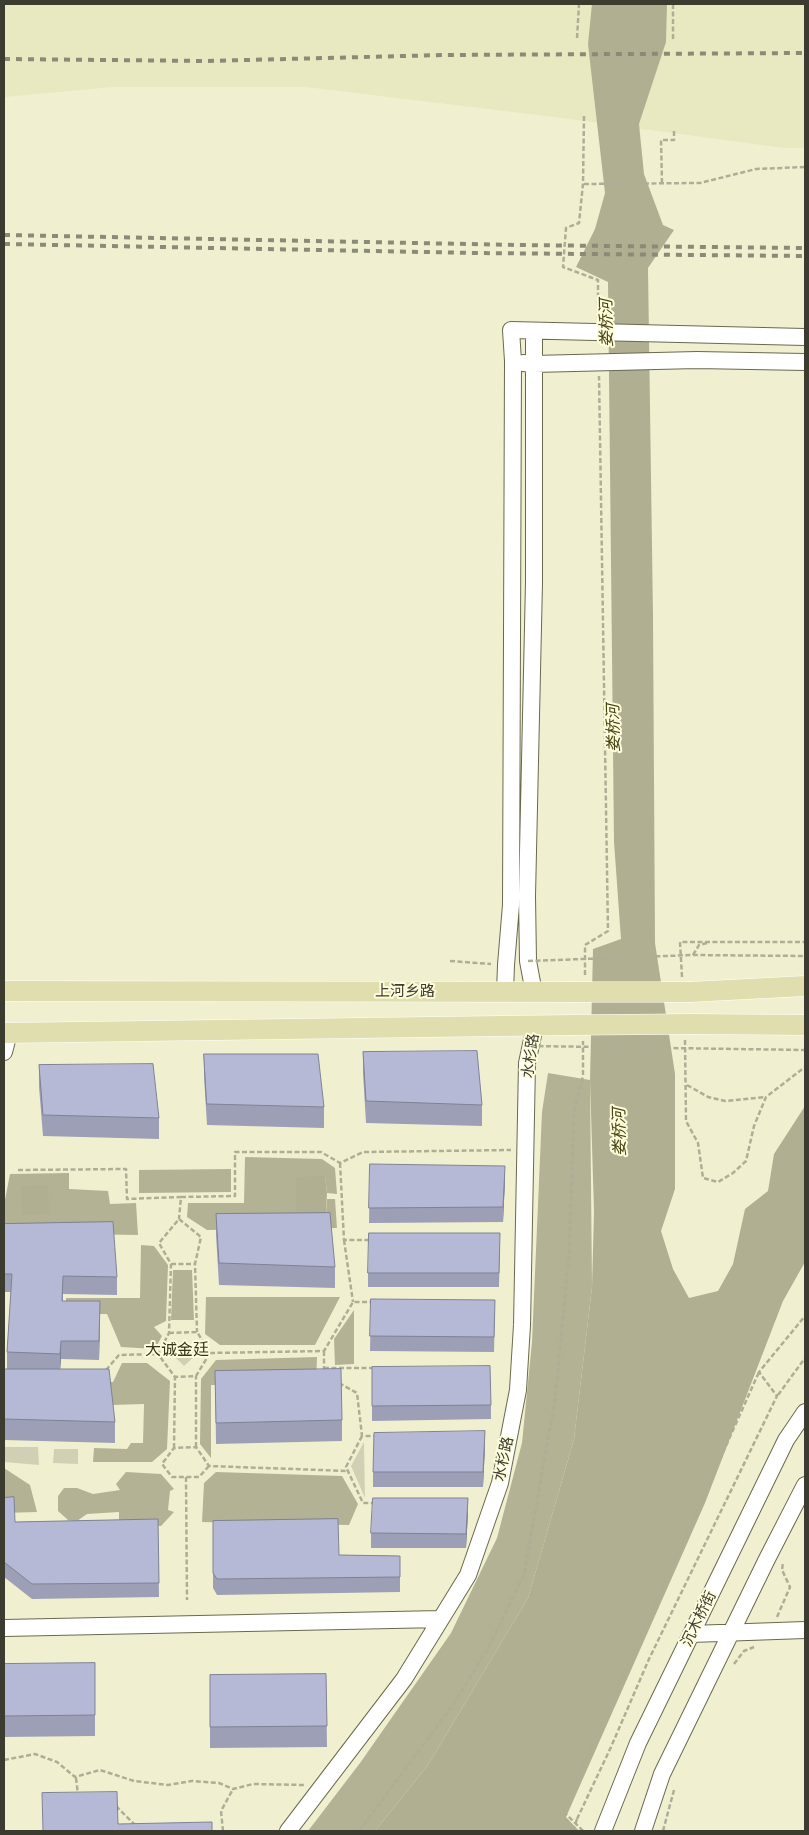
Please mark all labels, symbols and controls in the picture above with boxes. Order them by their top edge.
water label: 娄桥河 [597,299,617,347]
water label: 娄桥河 [604,704,624,752]
street label: 上河乡路 [375,983,435,1001]
street label: 水杉路 [519,1032,543,1080]
water label: 娄桥河 [610,1108,630,1156]
district label: 大诚金廷 [145,1340,209,1360]
street label: 水杉路 [491,1435,517,1483]
street label: 沉木桥街 [678,1588,720,1650]

